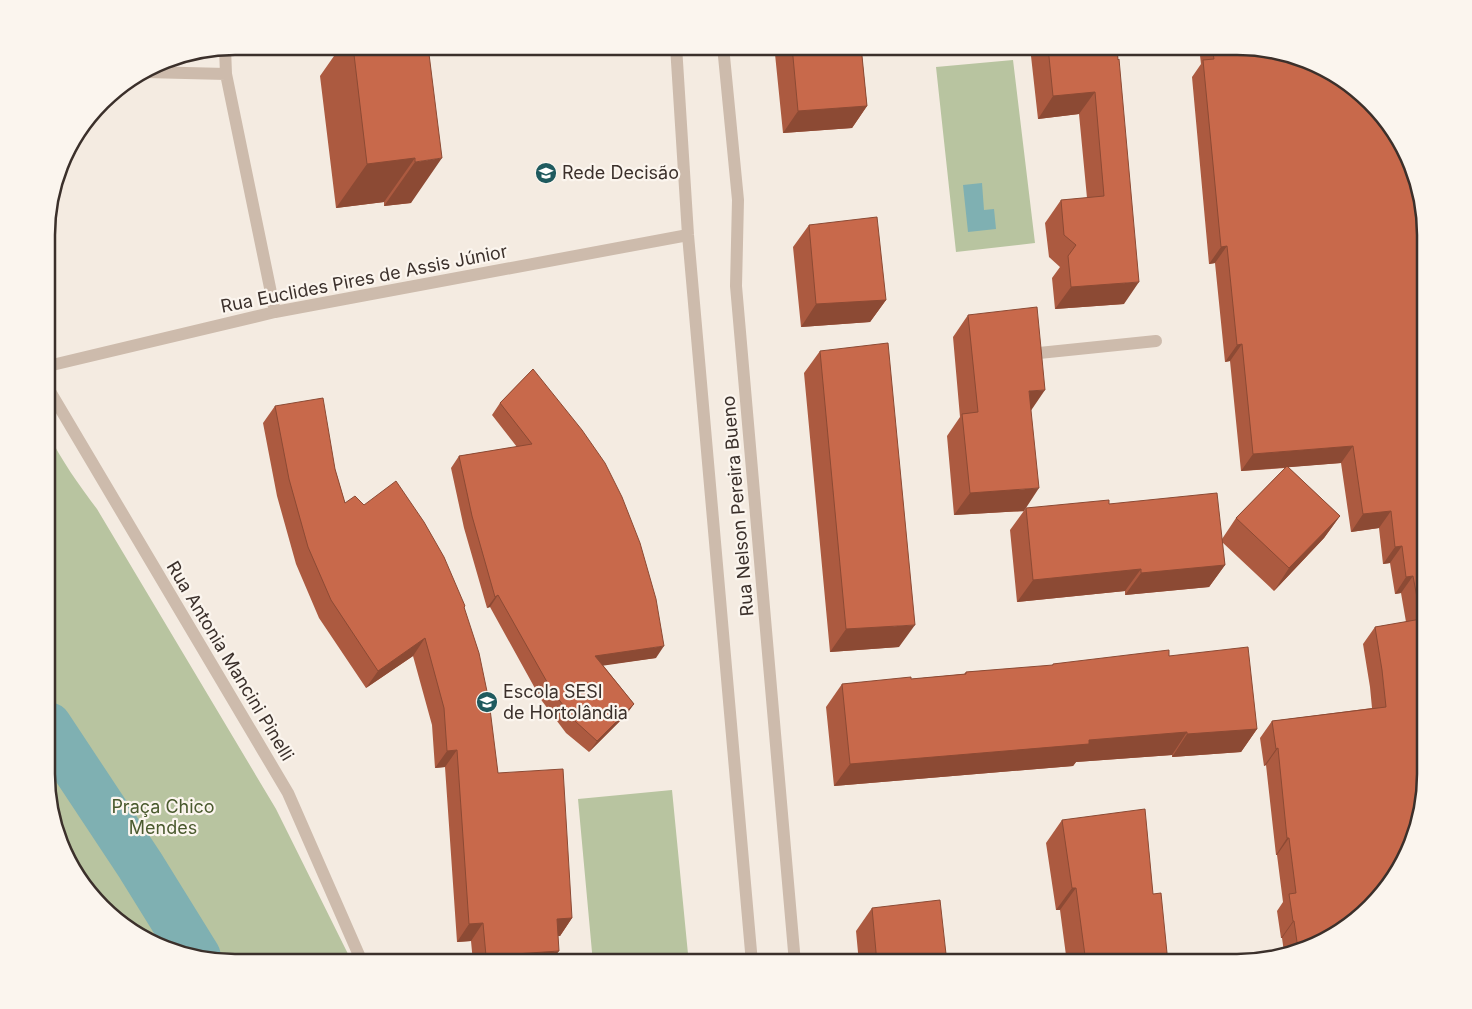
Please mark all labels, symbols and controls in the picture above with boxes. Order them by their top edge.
school or university icon: Rede Decisão [534,161,558,185]
place label: Rede Decisão [562,162,679,183]
street label: Rua Euclides Pires de Assis Júnior [219,240,509,317]
street label: Rua Nelson Pereira Bueno [717,395,758,617]
street label: Rua Antonia Mancini Pinelli [162,557,298,764]
place label: Escola SESI de Hortolândia [503,681,628,723]
school or university icon: Escola SESI de Hortolândia [475,690,499,714]
park label: Praça Chico Mendes [111,796,215,838]

